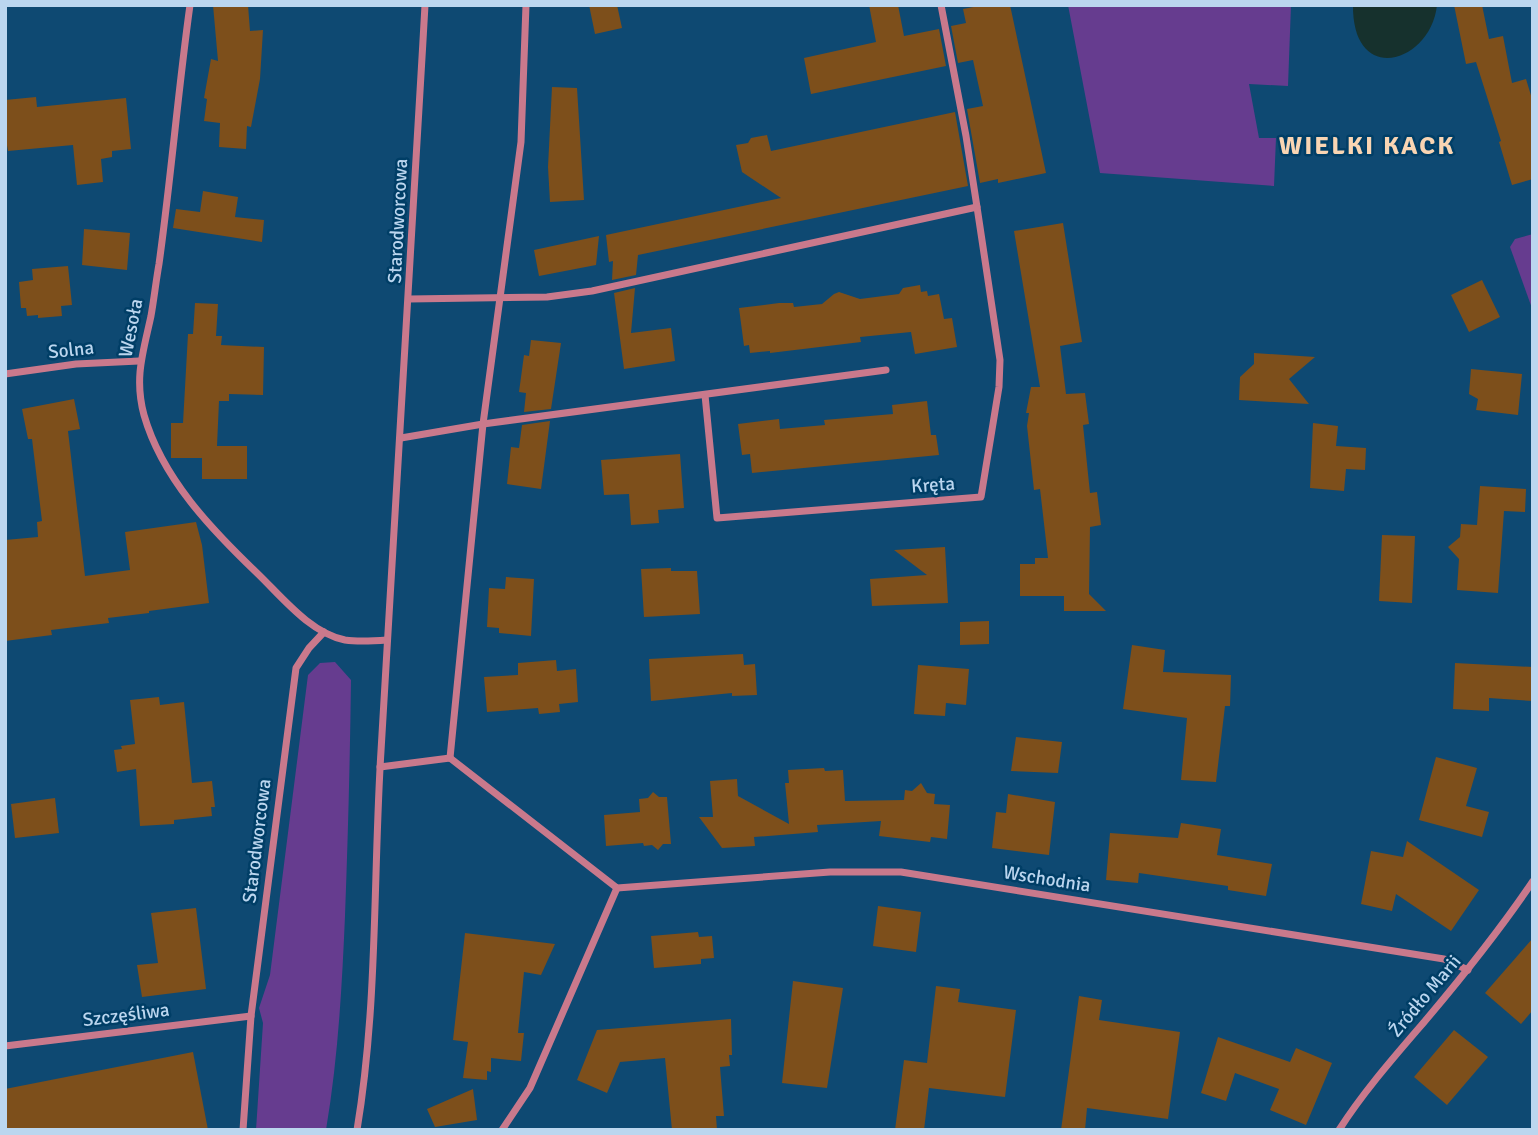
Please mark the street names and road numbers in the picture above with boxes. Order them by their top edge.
street label: Starodworcowa [383,158,413,284]
street label: Wesoła [114,297,148,359]
street label: Solna [47,336,95,364]
street label: Kręta [910,472,956,498]
street label: Starodworcowa [237,777,277,905]
street label: Wschodnia [1002,860,1092,898]
street label: Źródło Marii [1384,950,1466,1042]
street label: Szczęśliwa [81,998,171,1032]

